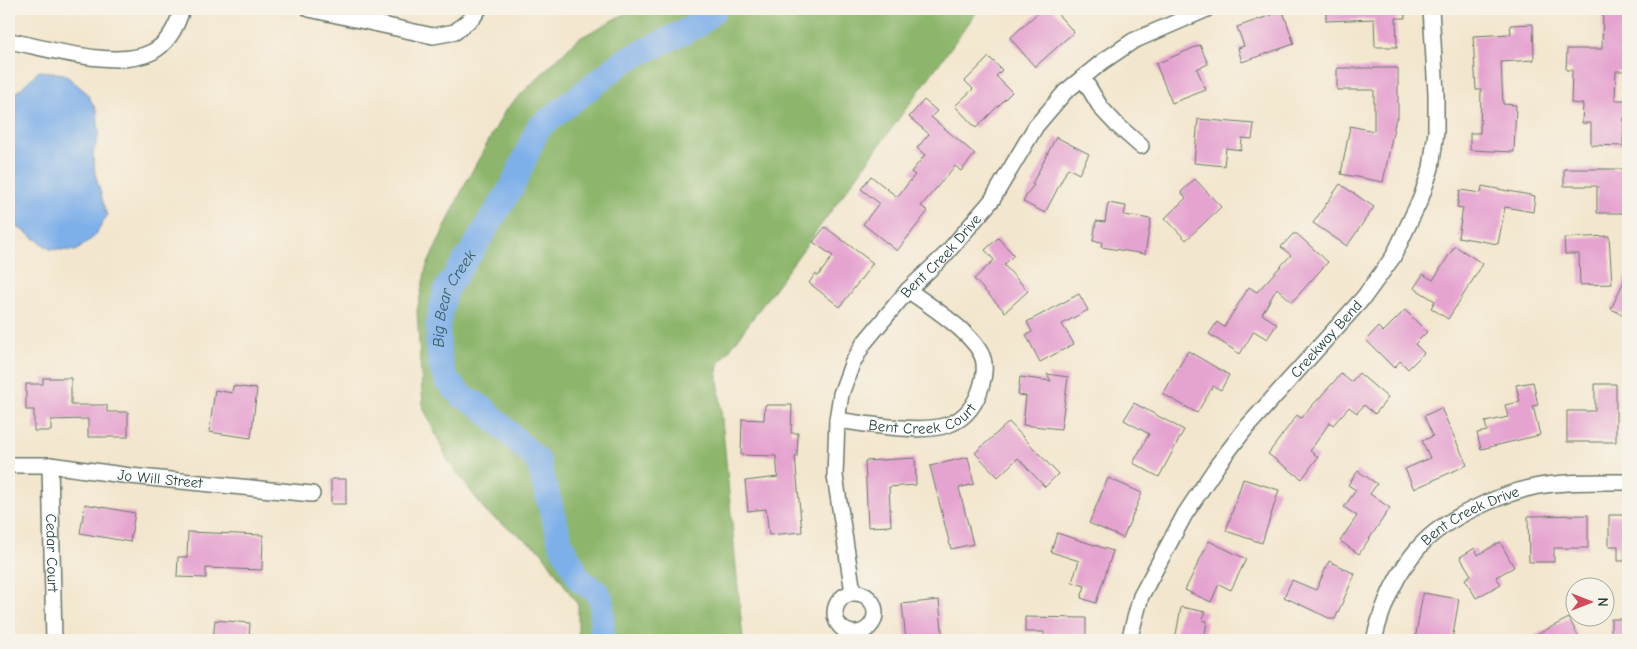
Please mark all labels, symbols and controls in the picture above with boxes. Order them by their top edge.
street label: Bent Creek Drive [896,210,985,301]
water label: Big Bear Creek [430,247,480,347]
street label: Creekway Bend [1287,296,1366,382]
street label: Bent Creek Court [867,399,980,438]
street label: Jo Will Street [116,465,204,492]
street label: Bent Creek Drive [1417,482,1522,549]
street label: Cedar Court [42,514,62,593]
north arrow [1564,576,1614,626]
text: N [1594,597,1611,607]

